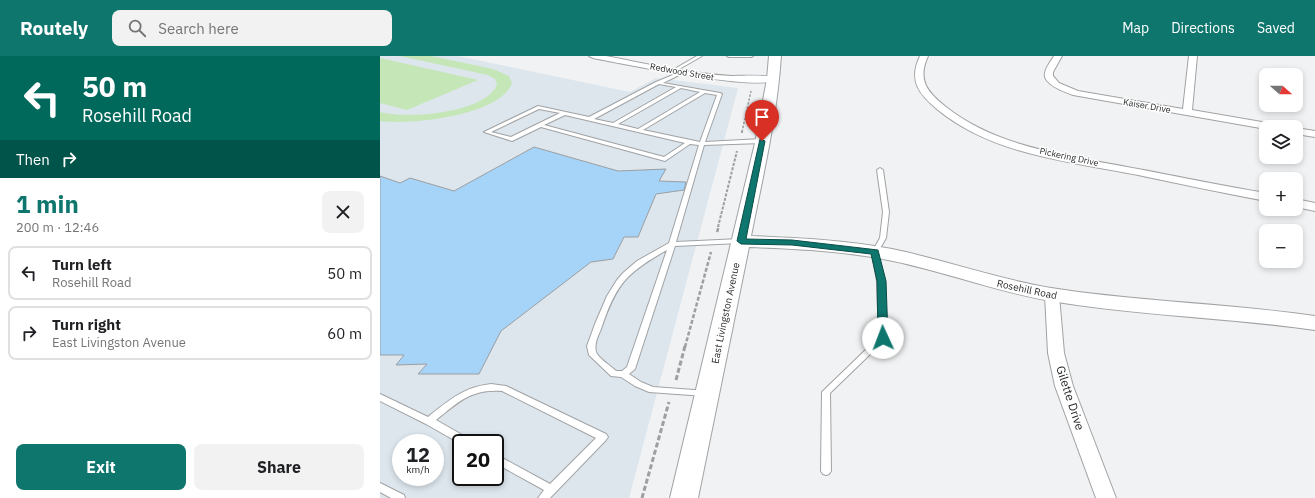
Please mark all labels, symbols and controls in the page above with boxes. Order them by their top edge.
search box [112,10,392,46]
text: Routely [20,16,88,40]
icon: search [126,17,148,39]
text: Search here [158,19,239,38]
text: Map [1122,19,1149,37]
text: Directions [1171,19,1235,37]
text: Saved [1257,19,1295,37]
street label: Redwood Street [649,60,715,83]
text: 50 m [82,68,147,105]
north arrow [1259,68,1303,112]
map controls [1259,68,1303,268]
icon: left [16,72,68,124]
street label: Kaiser Drive [1122,96,1172,115]
pin [745,100,779,141]
text: Rosehill Road [82,104,192,127]
icon: arrive [751,106,773,128]
button: layers [1259,120,1303,164]
street label: Pickering Drive [1039,145,1100,168]
icon: right [58,148,80,170]
text: Then [16,150,50,169]
button: + [1259,172,1303,216]
text: 1 min [16,188,79,220]
button: close [322,191,364,233]
text: 200 m · 12:46 [16,219,99,236]
button: − [1259,224,1303,268]
text: Turn left [52,255,112,274]
street label: East Livingston Avenue [708,261,743,365]
icon: left [18,262,40,284]
text: 50 m [327,264,362,283]
text: Rosehill Road [52,274,131,291]
street label: Rosehill Road [996,277,1058,302]
text: Turn right [52,315,121,334]
position arrow [862,317,904,359]
icon: right [18,322,40,344]
text: 60 m [327,324,362,343]
text: East Livingston Avenue [52,334,186,351]
street label: Gilette Drive [1053,364,1088,432]
speed limit sign: 20 [452,434,504,486]
text: 12 [406,441,430,468]
button: Exit [16,444,186,490]
button: Share [194,444,364,490]
text: km/h [406,463,430,476]

